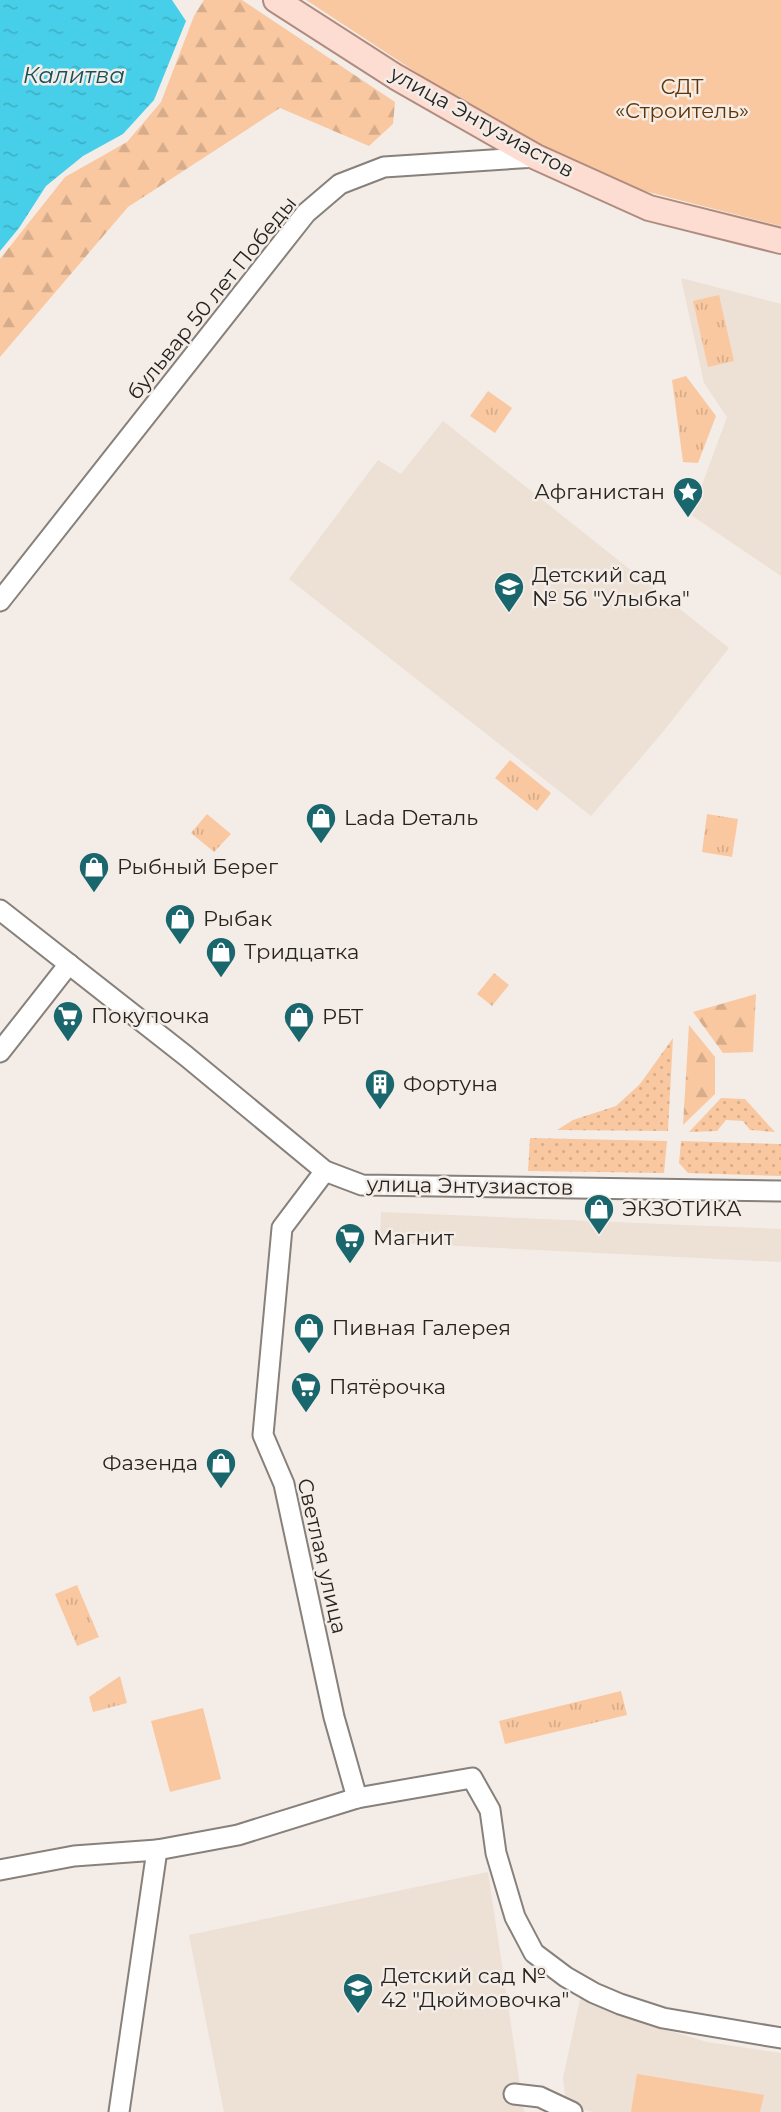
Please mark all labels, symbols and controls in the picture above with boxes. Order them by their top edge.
street label: улица Энтузиастов [385,60,579,183]
water label: Калитва [23,61,125,89]
park label: СДТ «Строитель» [615,74,749,123]
street label: бульвар 50 лет Победы [122,191,301,405]
place icon: Афганистан [671,475,705,519]
place label: Афганистан [534,479,665,504]
place label: Детский сад № 56 "Улыбка" [532,562,690,611]
school or university icon: Детский сад № 56 "Улыбка" [492,570,526,614]
shop icon: Lada Dеталь [304,801,338,845]
place label: Lada Dеталь [344,805,478,830]
shop icon: Рыбный Берег [77,850,111,894]
place label: Рыбный Берег [117,854,278,879]
shop icon: Рыбак [163,902,197,946]
place label: Рыбак [203,906,272,931]
shop icon: Тридцатка [204,935,238,979]
place label: Тридцатка [244,939,359,964]
supermarket icon: Покупочка [51,999,85,1043]
shop icon: РБТ [282,1000,316,1044]
place label: Покупочка [91,1003,210,1028]
place label: РБТ [322,1004,364,1029]
building icon: Фортуна [363,1067,397,1111]
place label: Фортуна [403,1071,498,1096]
street label: улица Энтузиастов [365,1171,574,1200]
shop icon: ЭКЗОТИКА [582,1192,616,1236]
place label: ЭКЗОТИКА [622,1196,742,1221]
supermarket icon: Магнит [333,1221,367,1265]
place label: Магнит [373,1225,454,1250]
shop icon: Пивная Галерея [292,1311,326,1355]
place label: Пивная Галерея [332,1315,511,1340]
supermarket icon: Пятёрочка [289,1370,323,1414]
place label: Пятёрочка [329,1374,446,1399]
shop icon: Фазенда [204,1446,238,1490]
place label: Фазенда [102,1450,198,1475]
street label: Светлая улица [292,1476,353,1636]
place label: Детский сад № 42 "Дюймовочка" [381,1963,569,2012]
school or university icon: Детский сад № 42 "Дюймовочка" [341,1971,375,2015]

